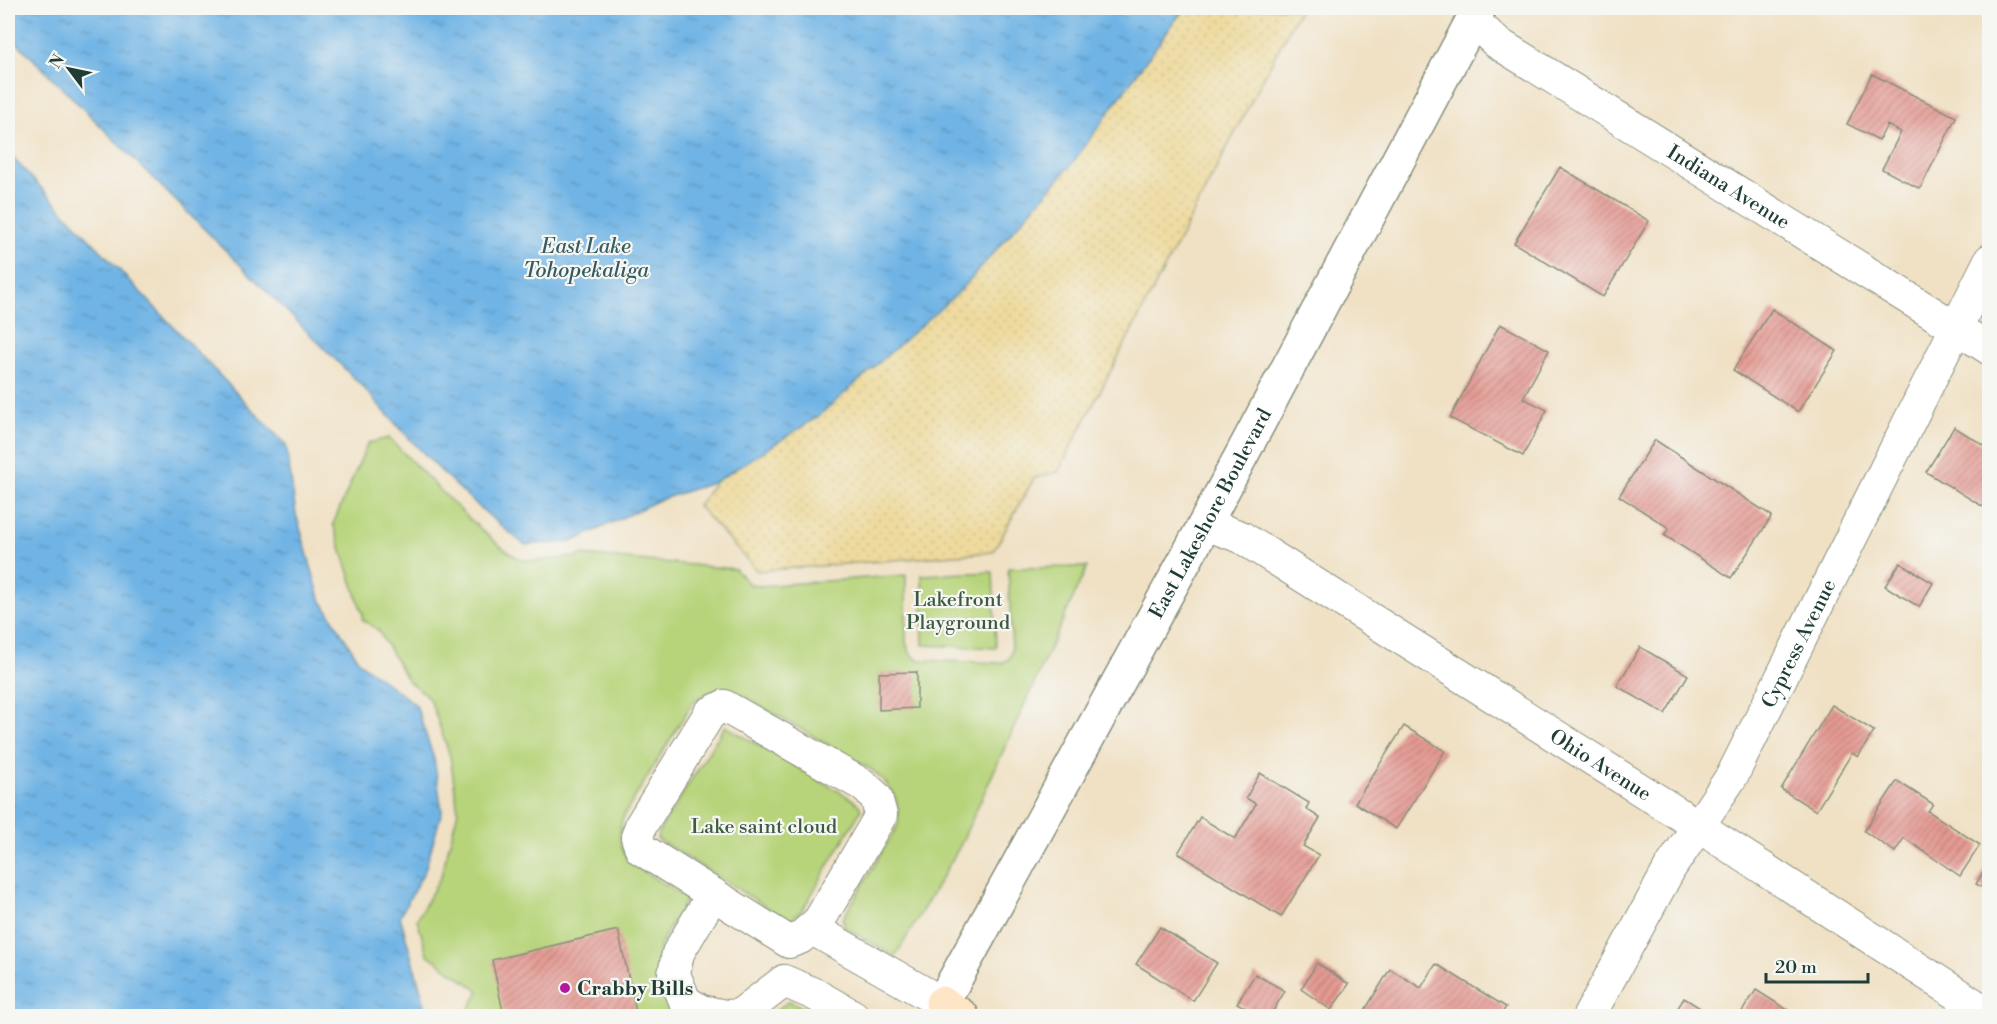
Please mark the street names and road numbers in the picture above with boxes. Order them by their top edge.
street label: Indiana Avenue [1662,140,1794,235]
street label: East Lakeshore Boulevard [1144,404,1278,623]
street label: Cypress Avenue [1757,575,1842,713]
street label: Ohio Avenue [1545,724,1656,807]

